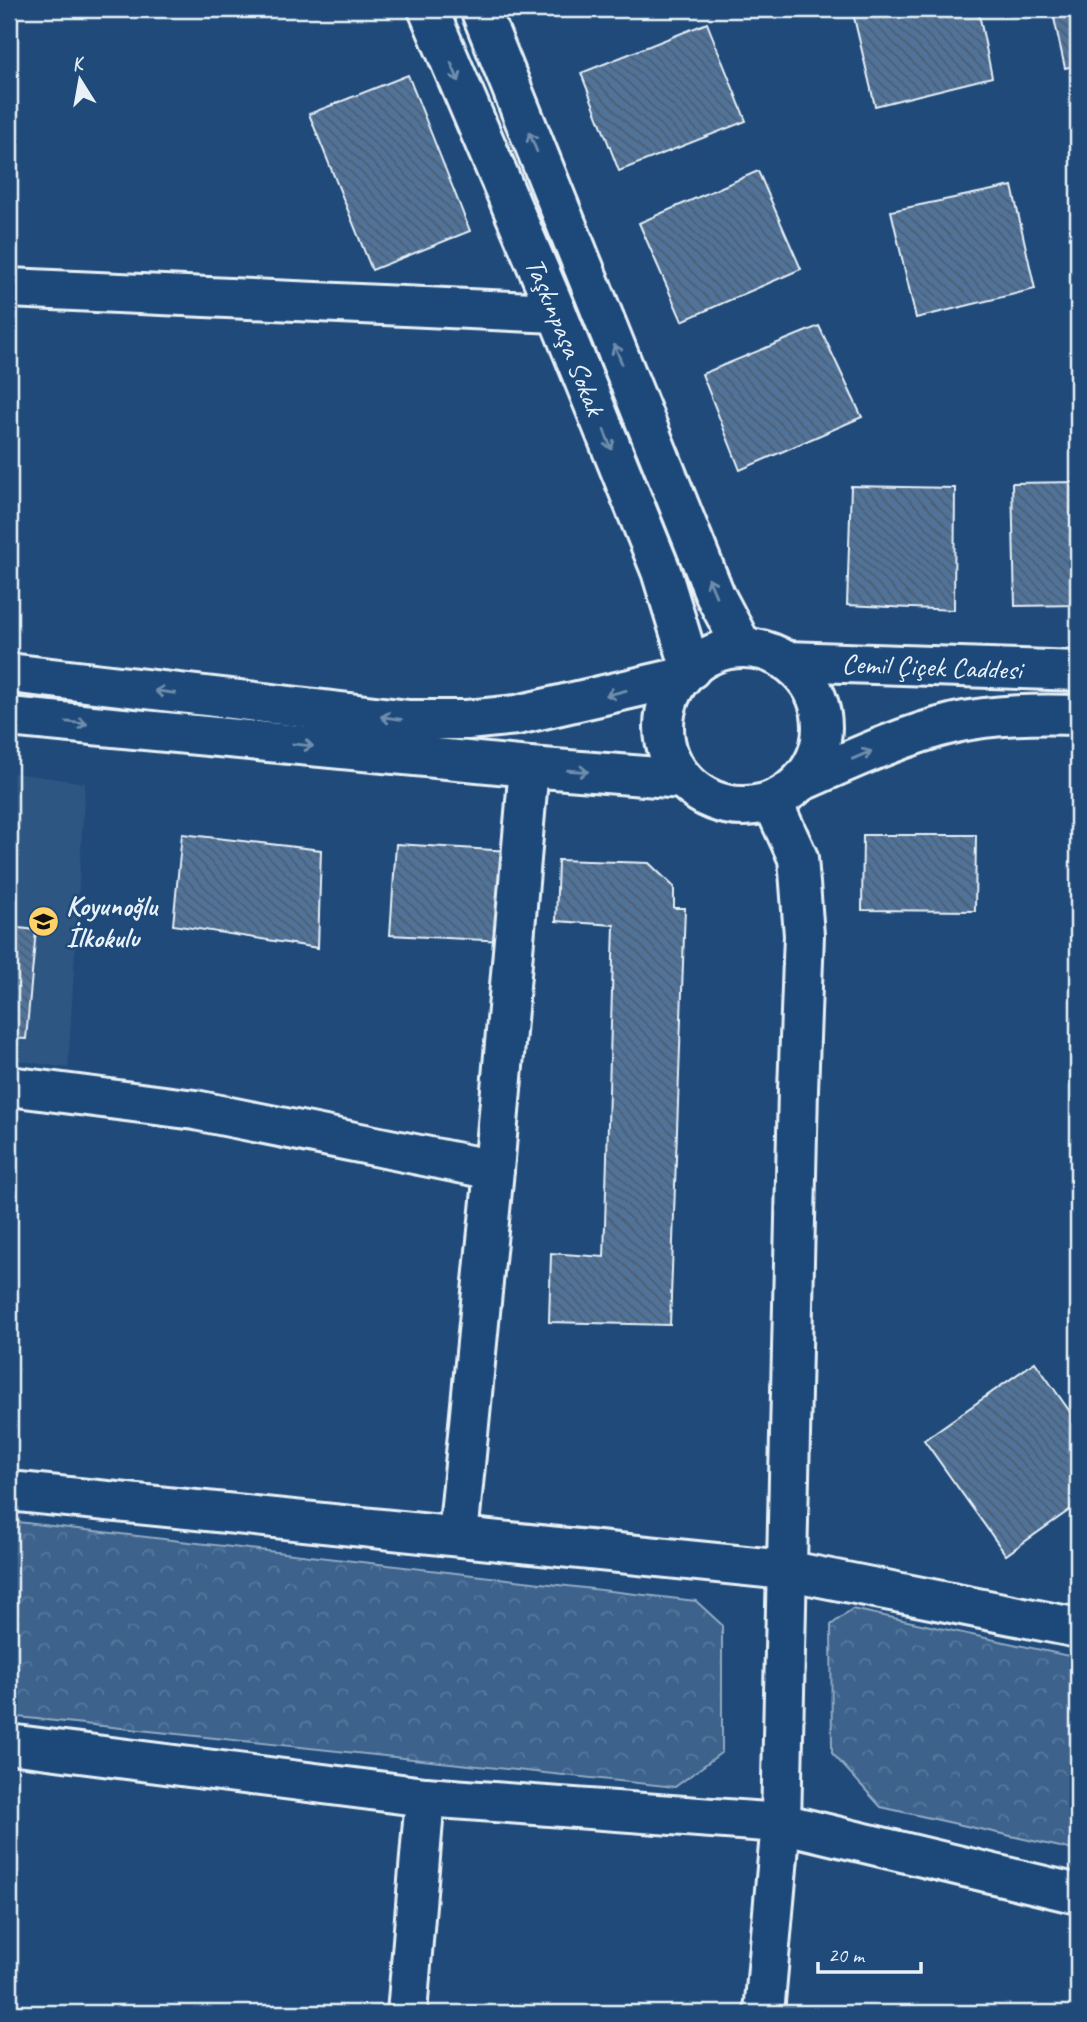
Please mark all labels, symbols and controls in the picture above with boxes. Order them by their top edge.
north arrow [46,46,116,116]
text: K [70,51,88,77]
one-way arrow [449,60,462,82]
one-way arrow [526,132,539,154]
street label: Taşkınpaşa Sokak [518,252,614,422]
one-way arrow [610,343,623,365]
one-way arrow [602,429,615,450]
one-way arrow [704,577,717,599]
street label: Cemil Çiçek Caddesi [841,645,1026,687]
one-way arrow [154,685,177,698]
one-way arrow [605,687,628,700]
one-way arrow [380,711,403,724]
one-way arrow [65,717,87,730]
one-way arrow [291,739,314,752]
one-way arrow [851,748,873,761]
one-way arrow [567,765,589,778]
place label: Koyunoğlu İlkokulu [66,888,160,955]
school or university icon: Koyunoğlu İlkokulu [26,904,60,938]
scale bar [818,1931,921,1975]
text: 20 m [828,1942,866,1968]

